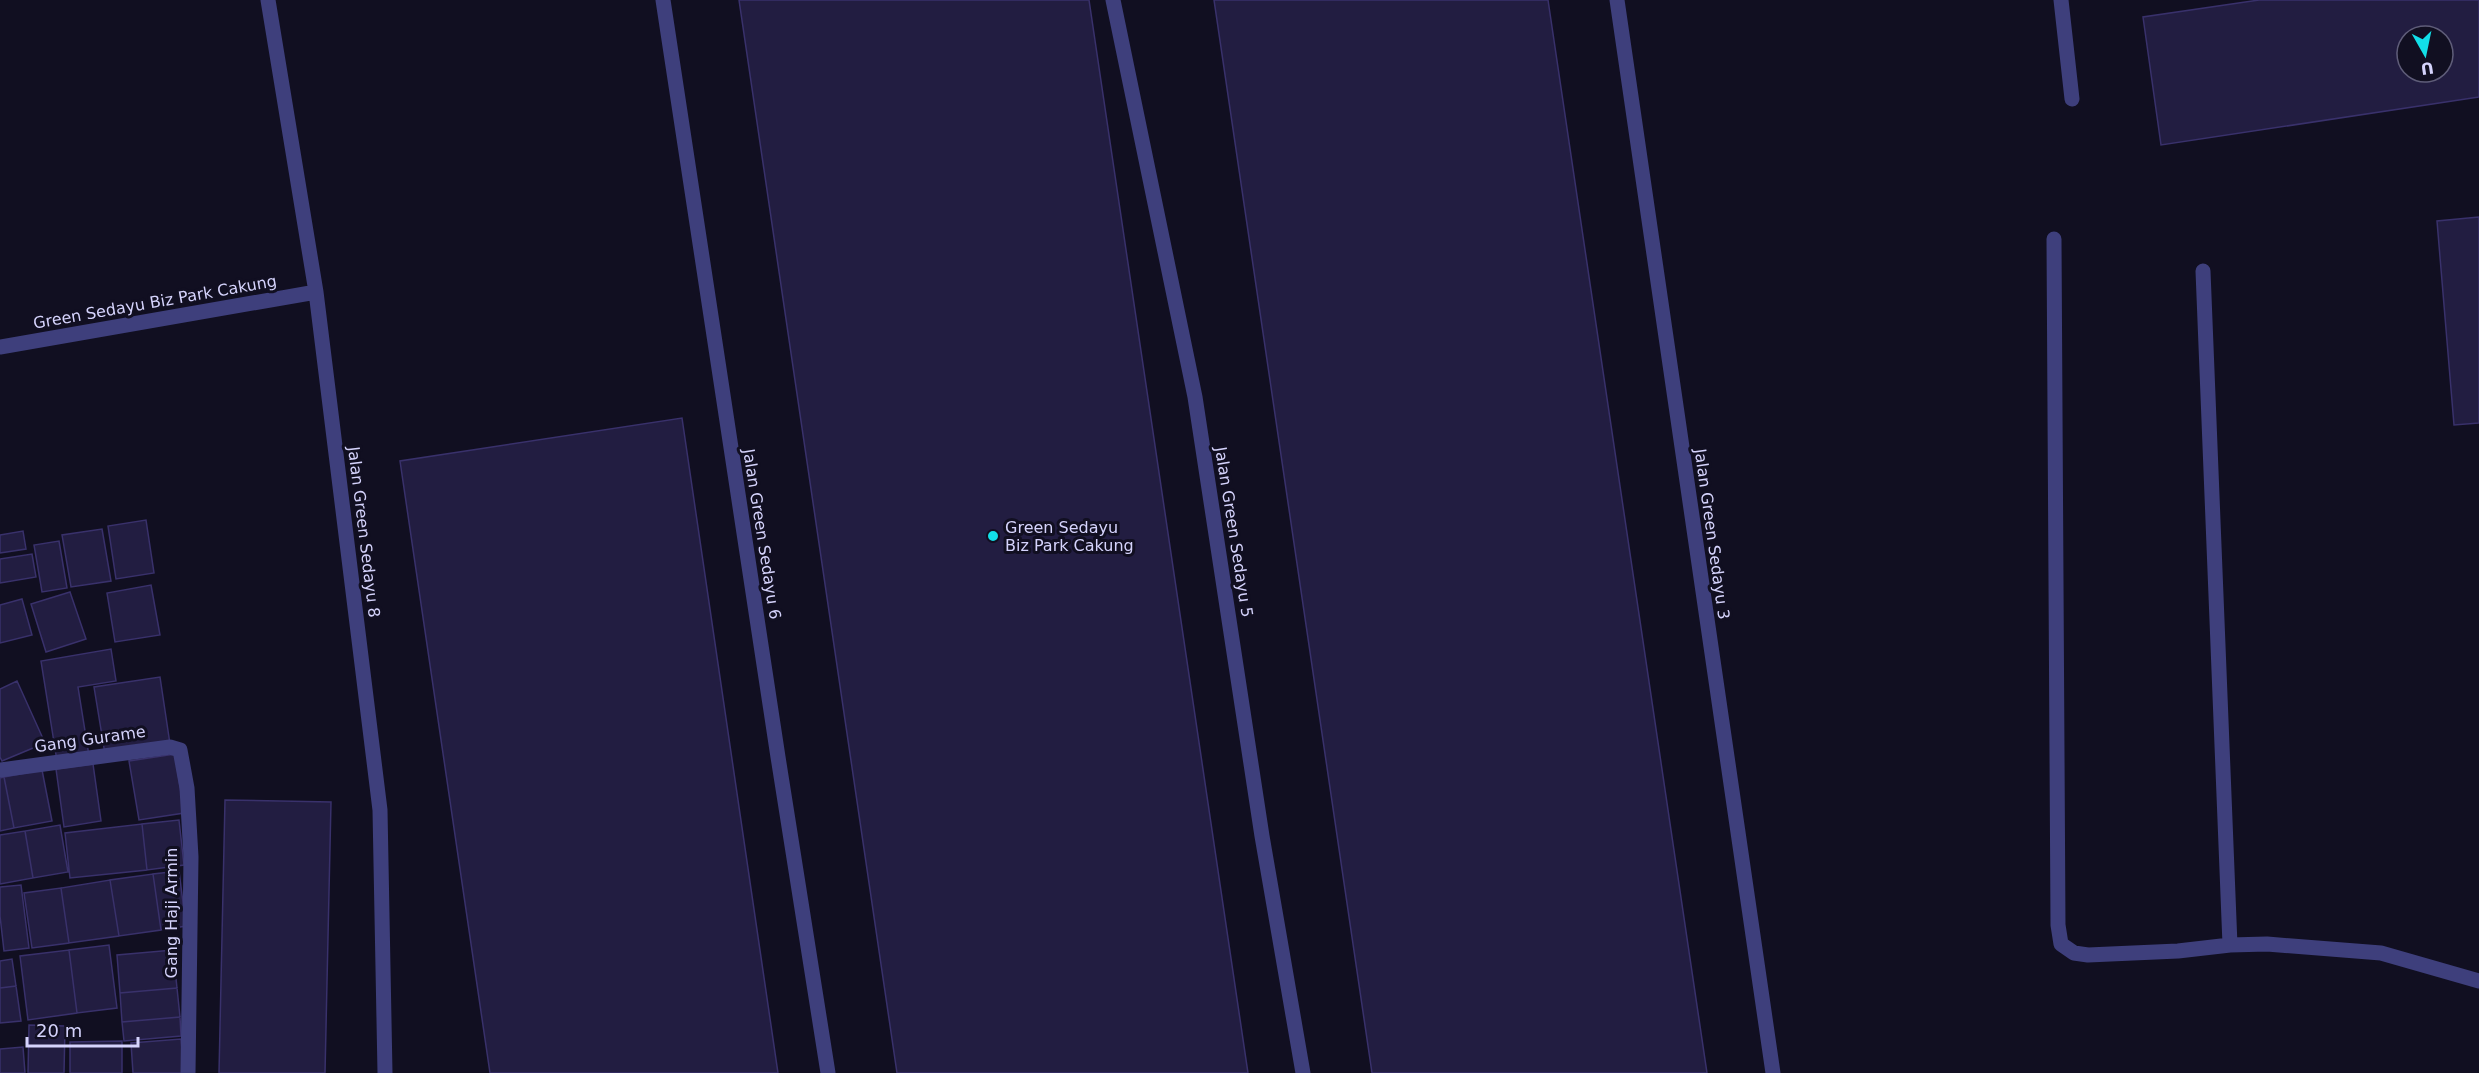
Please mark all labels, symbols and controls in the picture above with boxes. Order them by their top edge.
north arrow [2395,24,2455,84]
text: U [2419,58,2435,79]
street label: Green Sedayu Biz Park Cakung [32,271,278,333]
street label: Jalan Green Sedayu 8 [344,444,384,619]
street label: Jalan Green Sedayu 5 [1211,444,1257,619]
street label: Jalan Green Sedayu 6 [739,446,785,621]
street label: Jalan Green Sedayu 3 [1690,446,1733,621]
place label: Green Sedayu Biz Park Cakung [1005,518,1134,555]
marker: Green Sedayu Biz Park Cakung [986,529,1000,543]
street label: Gang Gurame [33,722,147,756]
street label: Gang Haji Armin [162,848,181,978]
scale bar [27,1010,138,1048]
text: 20 m [36,1020,82,1041]

